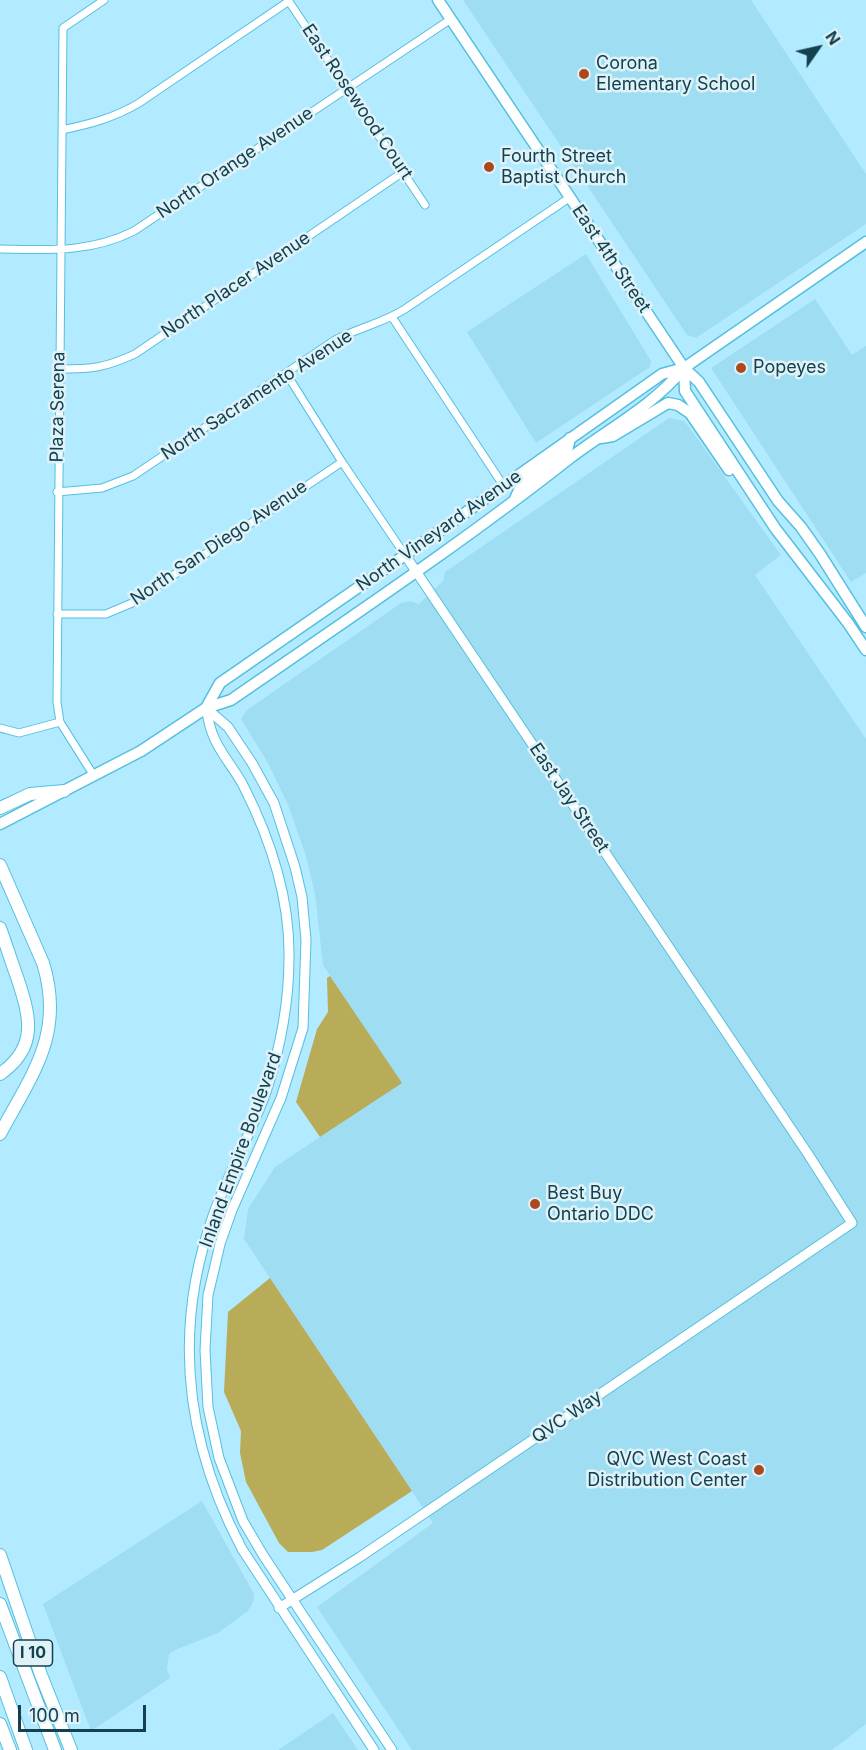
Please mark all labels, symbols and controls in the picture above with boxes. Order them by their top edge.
north arrow [788,18,848,78]
street label: East Rosewood Court [297,20,417,184]
text: N [821,27,845,49]
place label: Corona Elementary School [596,53,755,96]
marker: Corona Elementary School [577,67,591,81]
street label: North Orange Avenue [153,103,317,223]
place label: Fourth Street Baptist Church [501,146,626,188]
marker: Fourth Street Baptist Church [482,160,496,174]
street label: East 4th Street [567,201,655,317]
street label: North Placer Avenue [157,227,315,343]
street label: North Sacramento Avenue [157,325,357,465]
street label: Plaza Serena [46,351,70,463]
place label: Popeyes [753,357,826,379]
marker: Popeyes [734,361,748,375]
street label: North Vineyard Avenue [352,466,526,596]
street label: North San Diego Avenue [127,476,311,610]
street label: East Jay Street [524,739,614,857]
street label: Inland Empire Boulevard [196,1050,286,1250]
place label: Best Buy Ontario DDC [547,1183,654,1226]
marker: Best Buy Ontario DDC [528,1197,542,1211]
street label: QVC Way [528,1386,606,1448]
place label: QVC West Coast Distribution Center [587,1449,747,1492]
marker: QVC West Coast Distribution Center [752,1463,766,1477]
road number: I 10 [14,1640,52,1666]
scale bar [21,1693,148,1731]
text: 100 m [29,1705,80,1726]

